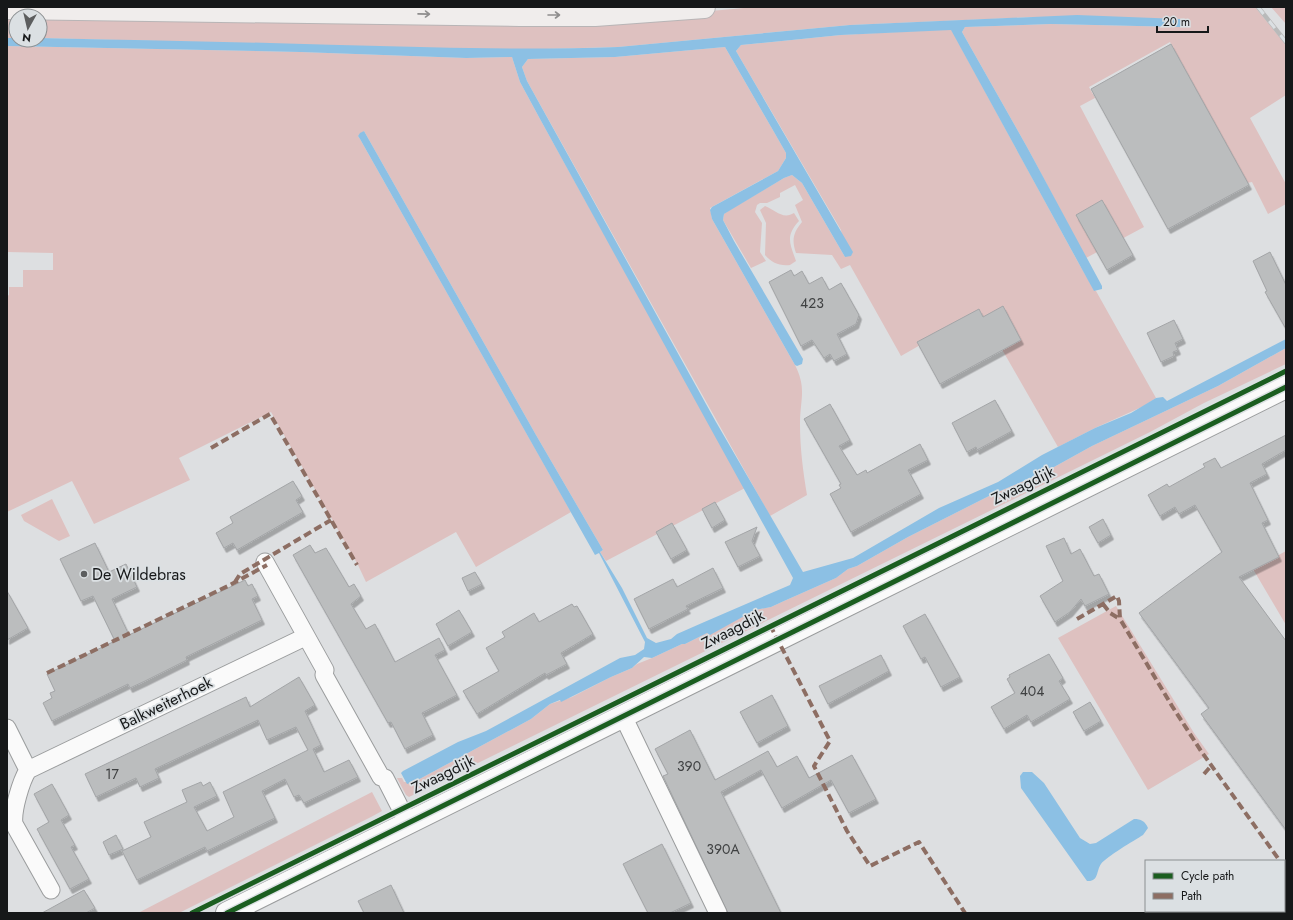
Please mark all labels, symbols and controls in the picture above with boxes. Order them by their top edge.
north arrow [8,8,48,48]
scale bar [1157,8,1208,34]
one-way arrow [417,10,430,18]
one-way arrow [547,11,560,19]
text: 20 m [1163,13,1190,31]
text: N [21,29,32,46]
house number: 423 [800,293,824,313]
street label: Zwaagdijk [988,459,1059,510]
place label: De Wildebras [92,563,186,586]
marker: De Wildebras [79,569,89,579]
street label: Zwaagdijk [698,603,769,655]
street label: Balkweiterhoek [116,670,217,735]
house number: 404 [1020,681,1044,701]
street label: Zwaagdijk [408,748,479,799]
house number: 390 [677,756,701,776]
house number: 17 [105,764,119,784]
house number: 390A [706,839,740,859]
legend [1145,860,1285,912]
text: Cycle path [1181,867,1234,885]
text: Path [1181,887,1202,905]

